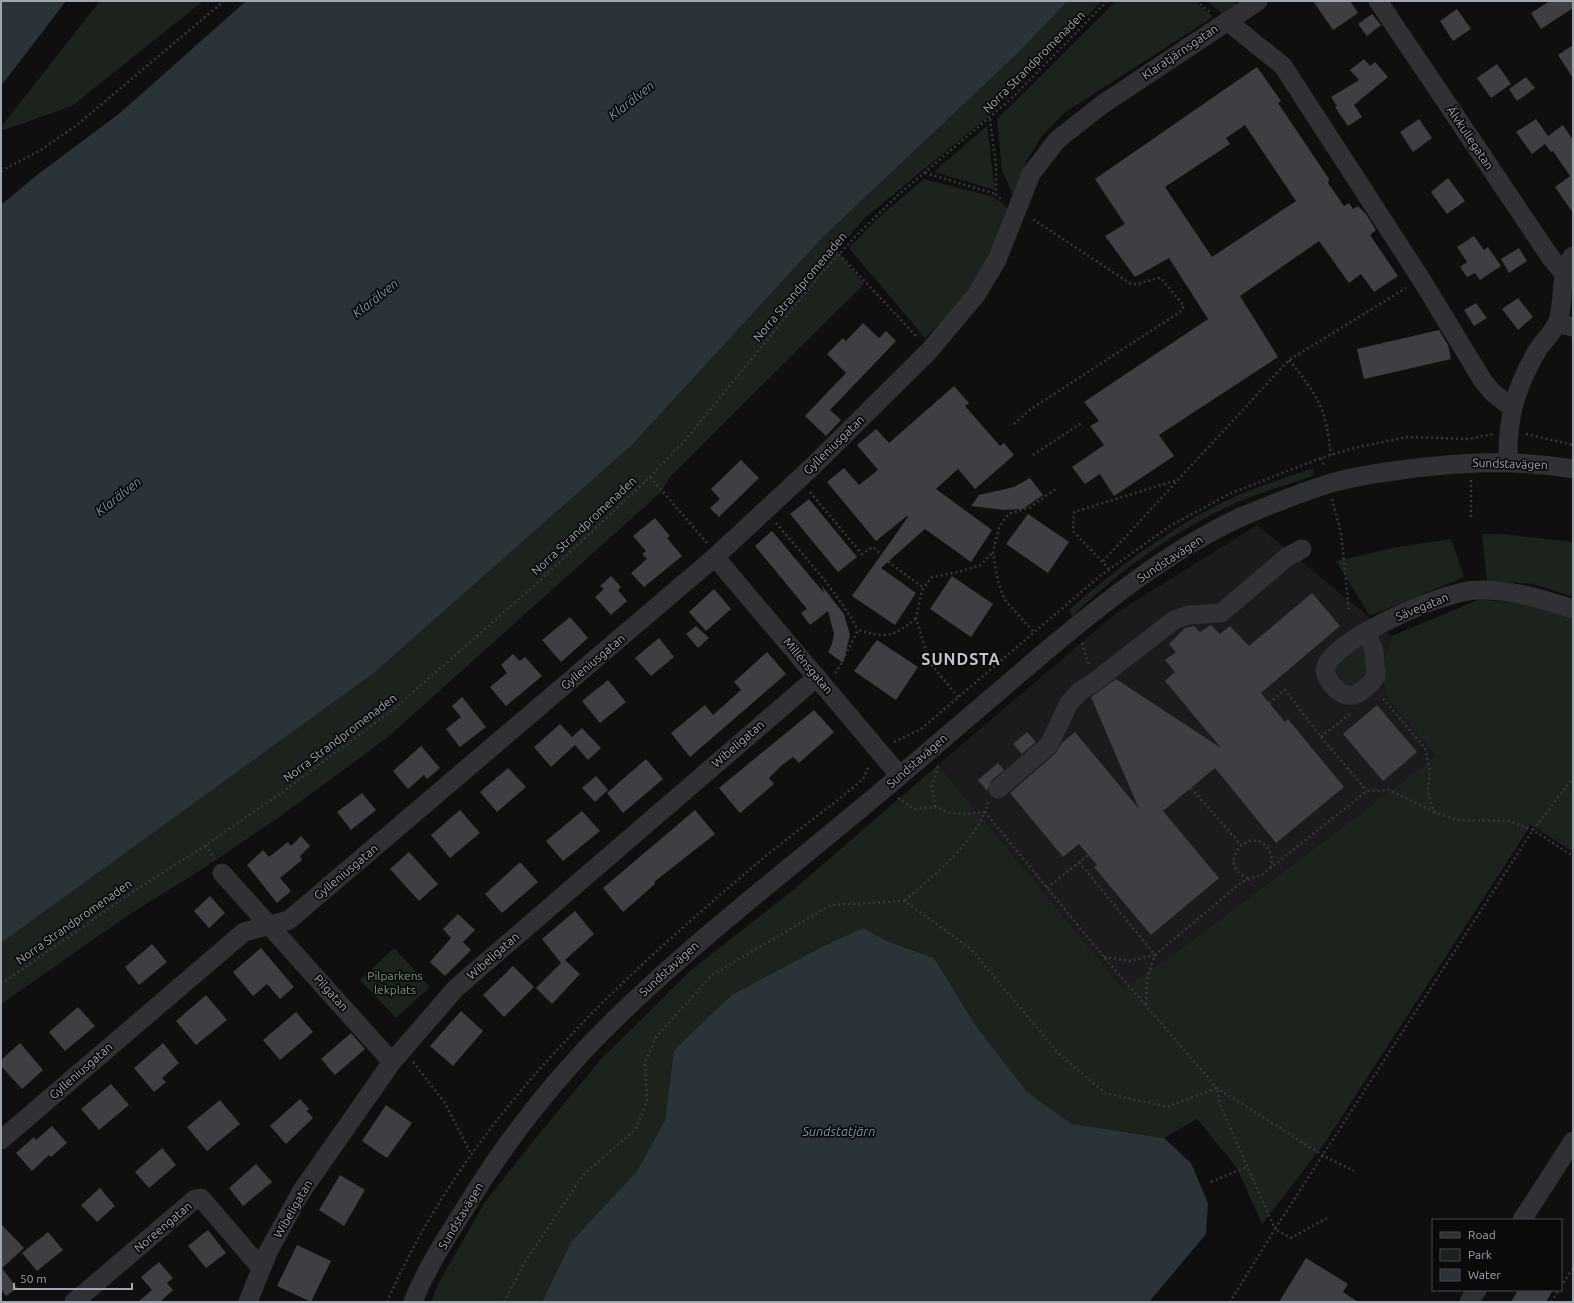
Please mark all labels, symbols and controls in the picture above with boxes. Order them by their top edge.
street label: Norra Strandpromenaden [980,8,1087,115]
street label: Klaratjärnsgatan [1139,21,1220,82]
water label: Klarälven [605,78,657,122]
street label: Älvkullegatan [1445,104,1496,172]
street label: Norra Strandpromenaden [750,230,849,344]
water label: Klarälven [349,276,401,320]
street label: Gylleniusgatan [801,412,867,477]
street label: Sundstavägen [1472,456,1548,471]
water label: Klarälven [92,474,144,518]
street label: Norra Strandpromenaden [529,474,639,578]
street label: Sundstavägen [1135,533,1205,585]
street label: Sävegatan [1394,590,1450,623]
street label: Gylleniusgatan [558,631,627,692]
street label: Millénsgatan [781,635,836,696]
district label: SUNDSTA [921,650,1001,668]
street label: Norra Strandpromenaden [281,691,399,784]
street label: Wibeligatan [709,717,766,770]
street label: Sundstavägen [884,731,949,790]
street label: Gylleniusgatan [311,841,380,902]
street label: Norra Strandpromenaden [13,877,134,967]
street label: Wibeligatan [464,929,521,982]
street label: Sundstavägen [636,939,701,999]
park label: Pilparkens lekplats [367,969,423,996]
street label: Pilgatan [312,972,351,1013]
street label: Gylleniusgatan [47,1040,115,1102]
water label: Sundstatjärn [801,1124,876,1138]
street label: Wibeligatan [271,1177,314,1240]
street label: Sundstavägen [436,1180,486,1251]
street label: Noreengatan [131,1199,194,1254]
legend [1432,1219,1562,1291]
text: Road [1468,1228,1496,1241]
text: Park [1468,1248,1492,1261]
scale bar [14,1265,132,1291]
text: Water [1468,1268,1501,1281]
text: 50 m [20,1272,47,1285]

